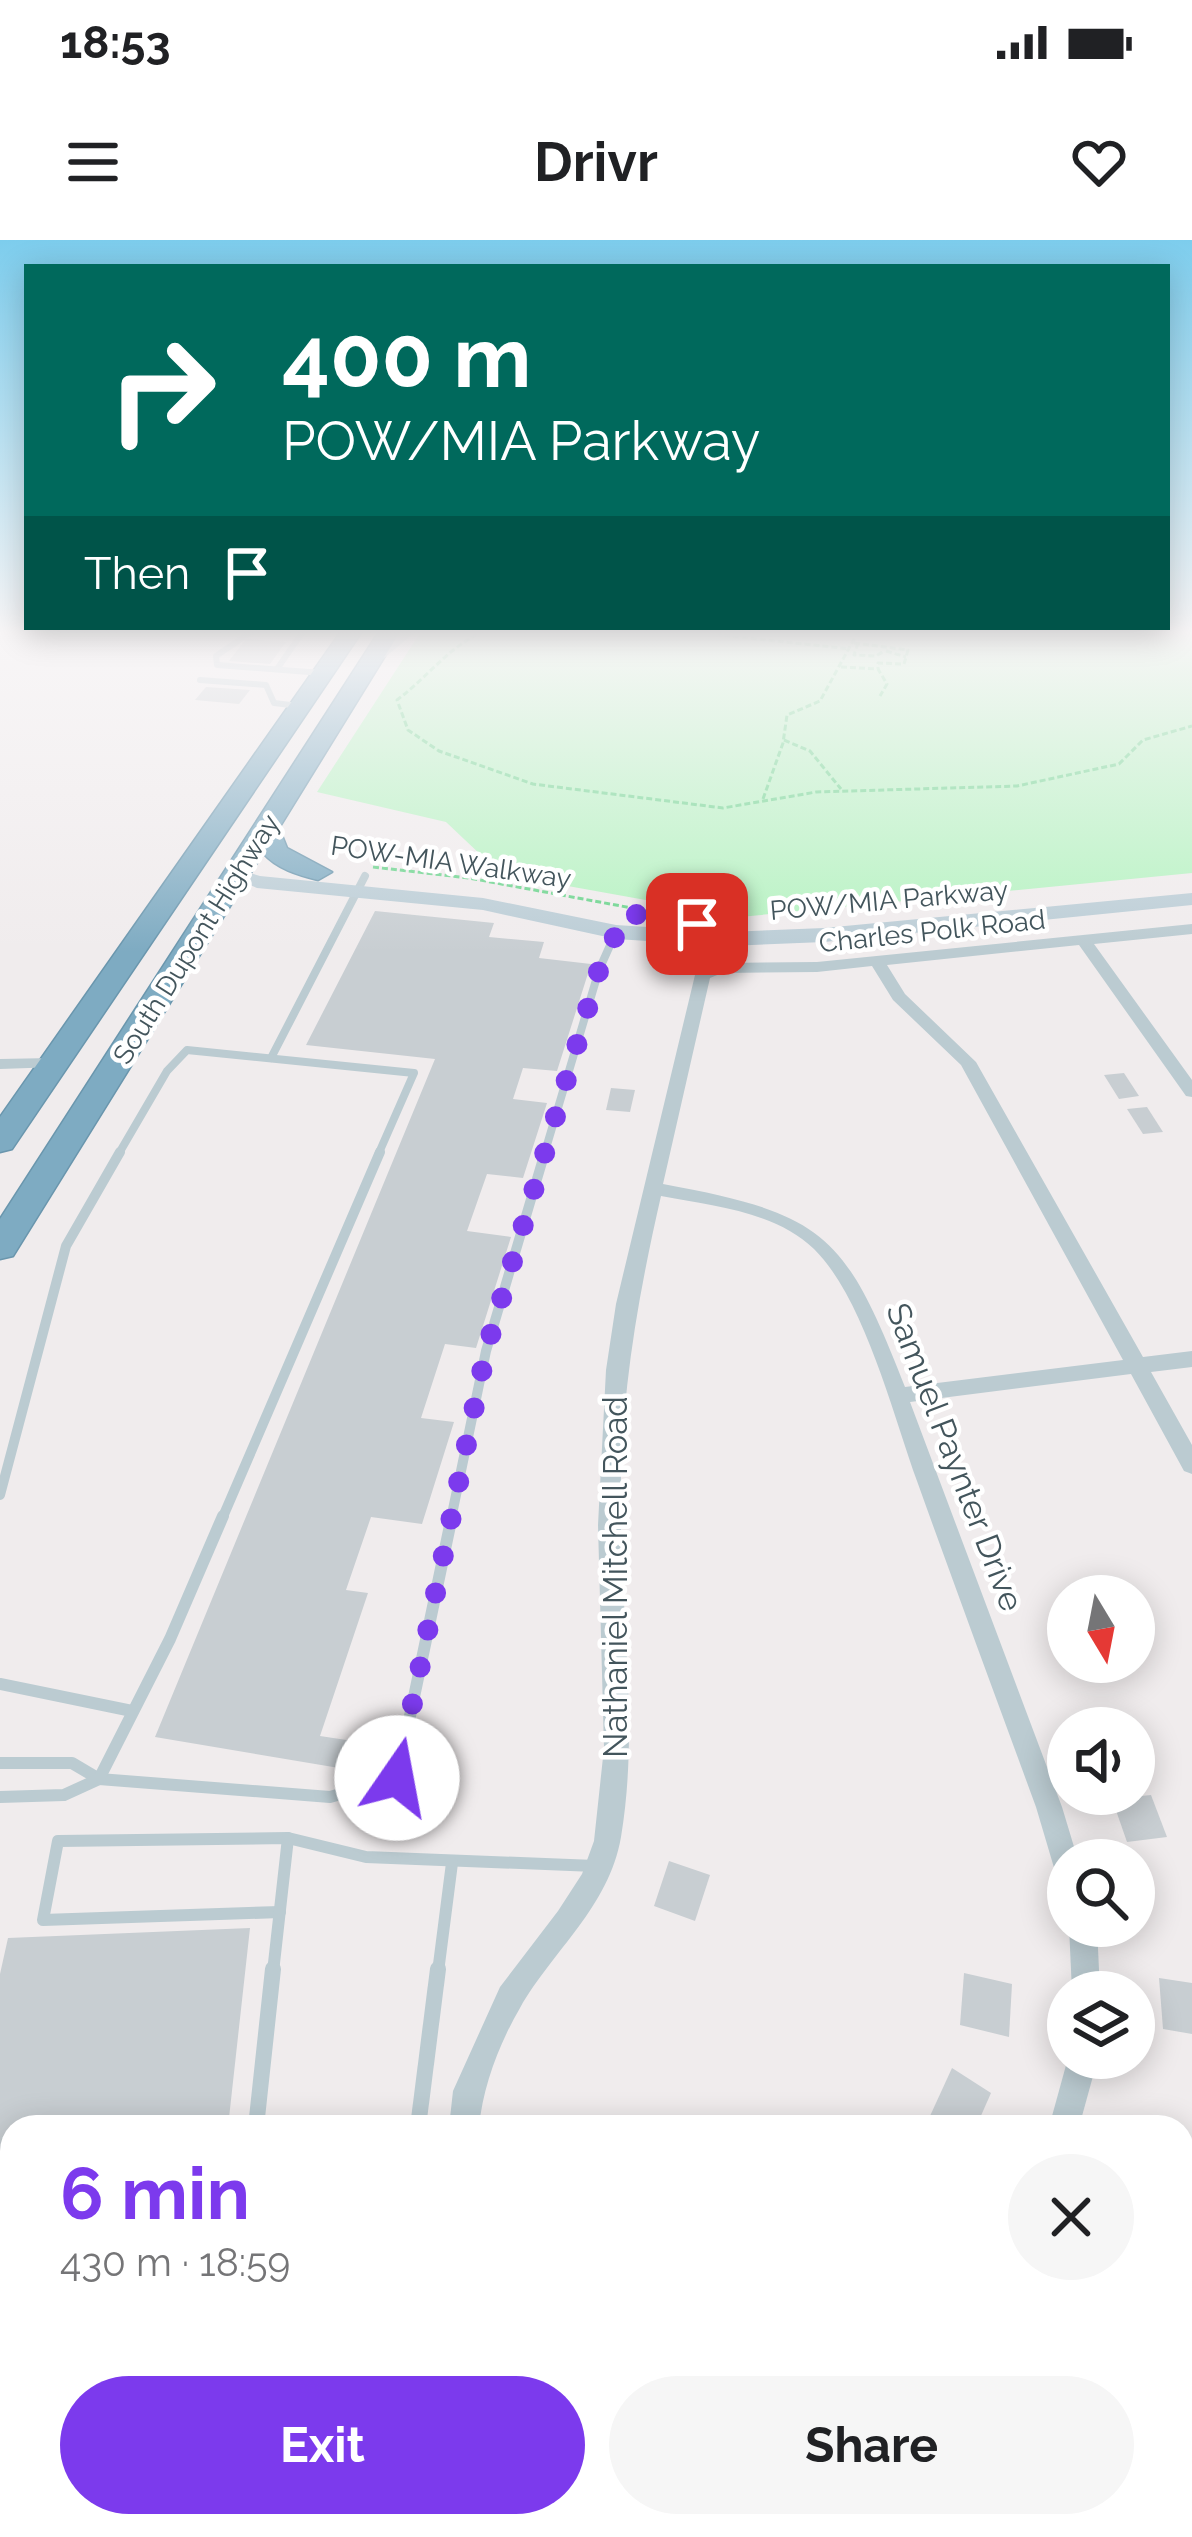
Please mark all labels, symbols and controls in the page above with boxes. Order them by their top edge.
text: 18:53 [60,16,171,69]
icon: menu [60,129,126,195]
icon: heart [1066,129,1132,195]
text: Drivr [534,130,658,194]
text: 400 m [282,308,531,407]
icon: right [84,312,240,468]
text: POW/MIA Parkway [282,409,760,473]
icon: arrive [214,540,280,606]
text: Then [84,547,190,600]
street label: South Dupont Highway [106,808,286,1069]
street label: POW-MIA Walkway [329,830,574,894]
pin [646,873,748,975]
street label: POW/MIA Parkway [769,874,1010,926]
icon: arrive [664,891,730,957]
street label: Charles Polk Road [817,904,1047,958]
street label: Samuel Paynter Drive [878,1298,1032,1616]
street label: Nathaniel Mitchell Road [596,1396,635,1758]
north arrow [1047,1575,1155,1683]
map controls [1047,1575,1155,2079]
button: sound [1047,1707,1155,1815]
position arrow [334,1715,460,1841]
button: search [1047,1839,1155,1947]
button: layers [1047,1971,1155,2079]
text: 6 min [60,2151,250,2236]
button: close [1008,2154,1134,2280]
text: 430 m · 18:59 [60,2239,290,2285]
button: Exit [60,2376,585,2514]
button: Share [609,2376,1134,2514]

